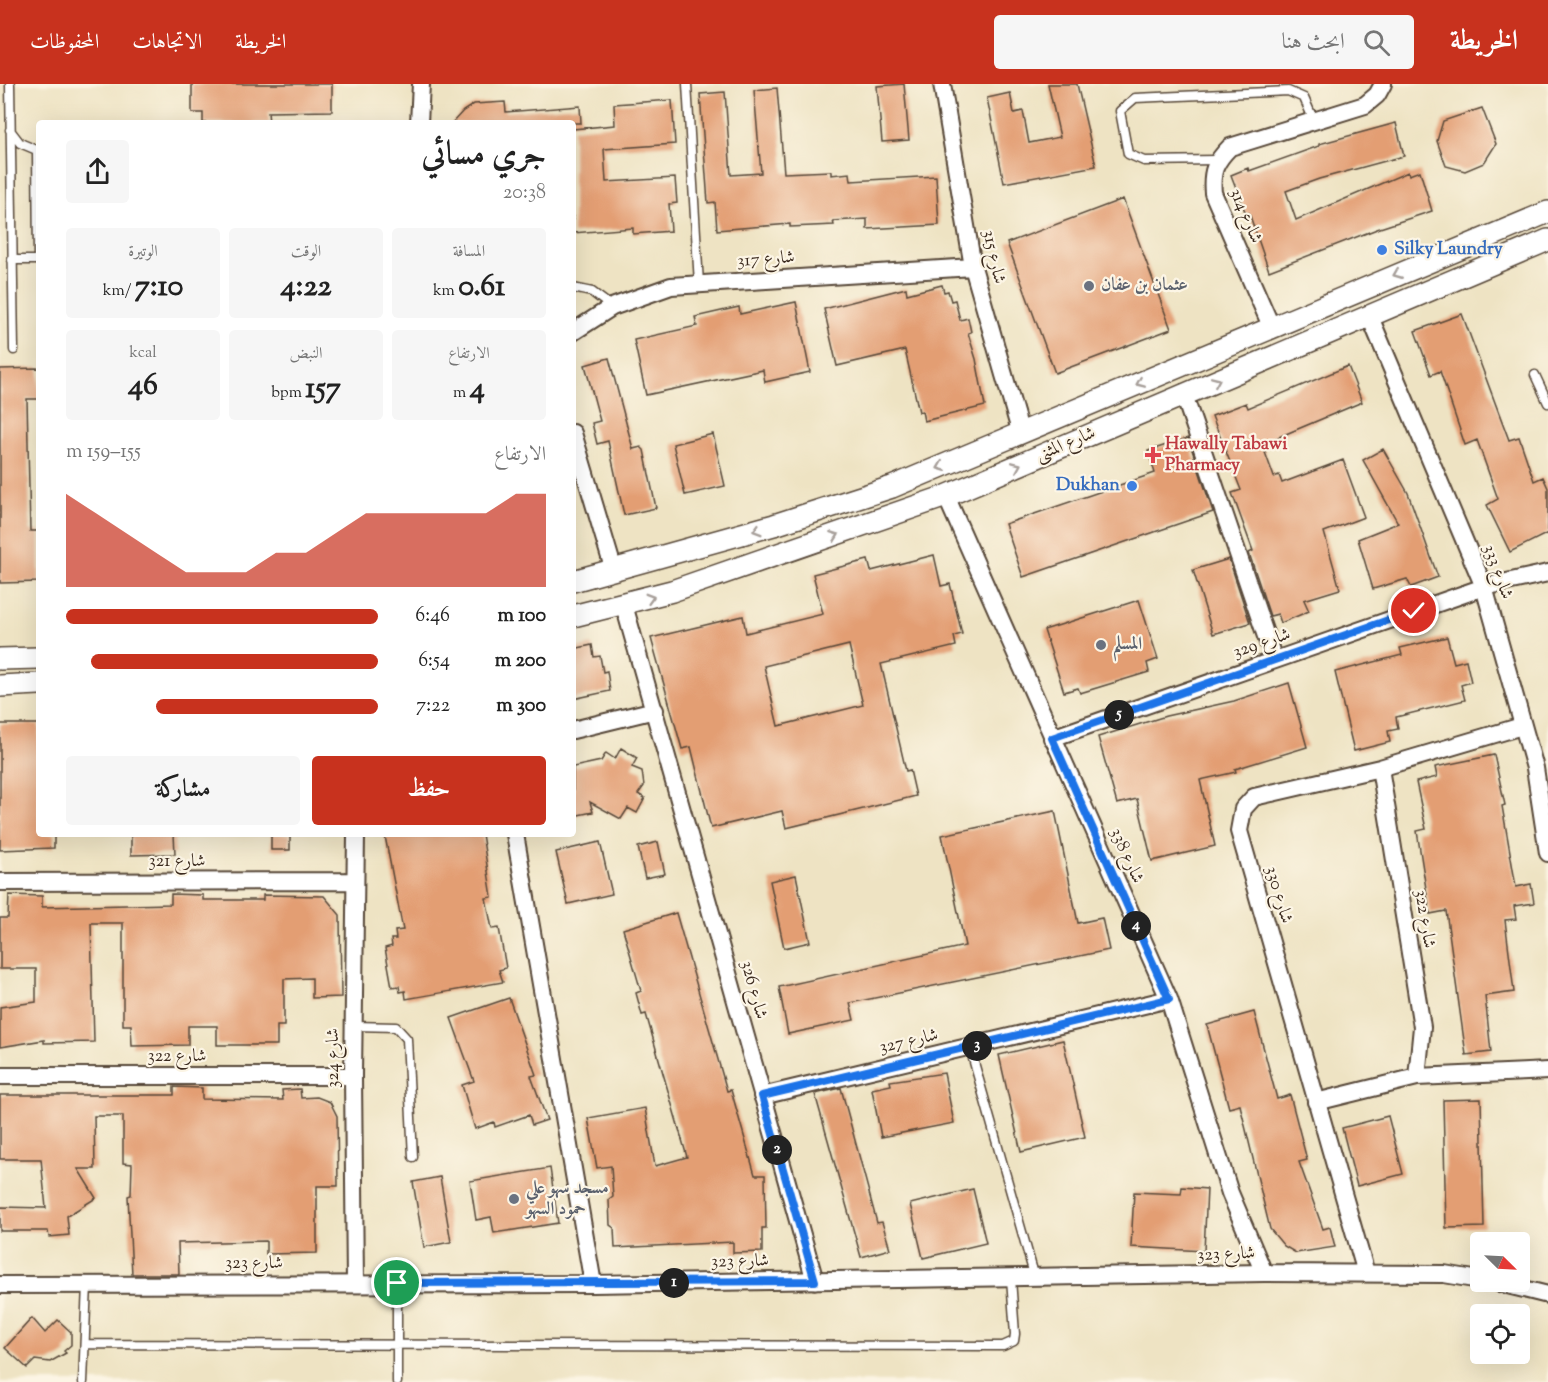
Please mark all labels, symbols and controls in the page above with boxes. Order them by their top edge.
search box [994,15,1414,69]
text: الخريطة [1450,22,1518,62]
icon: search [1360,26,1393,59]
text: ابحث هنا [1282,27,1345,59]
text: المحفوظات [30,28,99,58]
text: الاتجاهات [132,28,202,58]
text: الخريطة [235,28,286,58]
text: جري مسائي [421,132,546,180]
button: share [66,140,129,203]
text: 20:38 [503,179,546,208]
street label: شارع 314 [1222,184,1268,248]
street label: شارع 315 [975,228,1011,286]
place label: Silky Laundry [1394,237,1503,263]
text: الوتيرة [128,241,158,264]
text: الوقت [291,241,321,264]
text: المسافة [453,241,485,264]
marker: Silky Laundry [1375,243,1389,257]
street label: شارع 317 [736,245,796,275]
text: 7:10 [135,266,183,309]
text: 4:22 [281,266,332,309]
text: 0.61 [458,266,505,309]
one-way arrow [1392,267,1403,279]
place label: عثمان بن عفان [1101,273,1188,299]
marker: عثمان بن عفان [1082,279,1096,293]
text: /km [103,280,135,303]
text: km [433,280,458,303]
text: kcal [129,342,157,365]
text: النبض [290,343,322,366]
text: الارتفاع [448,343,490,366]
text: 46 [128,365,158,408]
text: 157 [305,368,341,411]
text: 4 [470,368,485,411]
one-way arrow [1135,375,1146,387]
one-way arrow [1210,377,1221,389]
text: bpm [271,382,305,405]
text: m [453,382,470,405]
street label: شارع المثنى [1032,421,1100,469]
place label: Hawally Tabawi Pharmacy [1165,432,1288,479]
text: 155–159 m [66,438,141,467]
text: الارتفاع [494,441,546,470]
marker: Hawally Tabawi Pharmacy [1146,448,1160,462]
one-way arrow [936,460,947,472]
one-way arrow [1011,461,1022,473]
place label: Dukhan [1056,473,1120,499]
marker: Dukhan [1125,479,1139,493]
one-way arrow [752,523,763,535]
one-way arrow [829,530,840,543]
street label: شارع 333 [1475,541,1519,603]
pin [1388,585,1439,636]
one-way arrow [645,592,655,605]
icon: check [1397,594,1430,627]
text: 6:46 [415,602,450,631]
text: 100 m [497,602,546,631]
street label: شارع 329 [1230,622,1294,666]
place label: المسلم [1113,632,1142,662]
marker: المسلم [1094,638,1108,652]
text: 6:54 [418,647,450,676]
text: 200 m [495,647,546,676]
text: 7:22 [416,692,450,721]
text: 300 m [496,692,546,721]
pin: 5 [1104,700,1134,730]
text: 5 [1116,703,1122,726]
button: مشاركة [66,756,300,825]
button: حفظ [312,756,546,825]
street label: شارع 338 [1102,824,1150,888]
street label: شارع 321 [149,849,205,875]
street label: شارع 330 [1257,863,1299,927]
street label: شارع 322 [1407,888,1441,950]
pin: 4 [1121,911,1151,941]
text: 4 [1132,914,1140,937]
street label: شارع 326 [733,958,773,1022]
street label: شارع 327 [877,1023,941,1061]
street label: شارع 324 [321,1028,347,1088]
pin: 3 [962,1031,992,1061]
text: 3 [974,1034,980,1057]
street label: شارع 322 [147,1044,207,1070]
pin: 2 [762,1135,792,1165]
text: 2 [773,1138,781,1161]
place label: مسجد سهو علي حمود السهو [524,1176,609,1223]
marker: مسجد سهو علي حمود السهو [507,1192,521,1206]
north arrow [1470,1232,1530,1292]
map controls [1470,1232,1530,1364]
street label: شارع 323 [1197,1241,1255,1269]
street label: شارع 323 [711,1248,769,1276]
street label: شارع 323 [225,1251,283,1277]
pin [371,1257,422,1308]
icon: arrive [380,1266,413,1299]
pin: 1 [659,1268,689,1298]
text: 1 [671,1271,677,1294]
button: locate [1470,1304,1530,1364]

